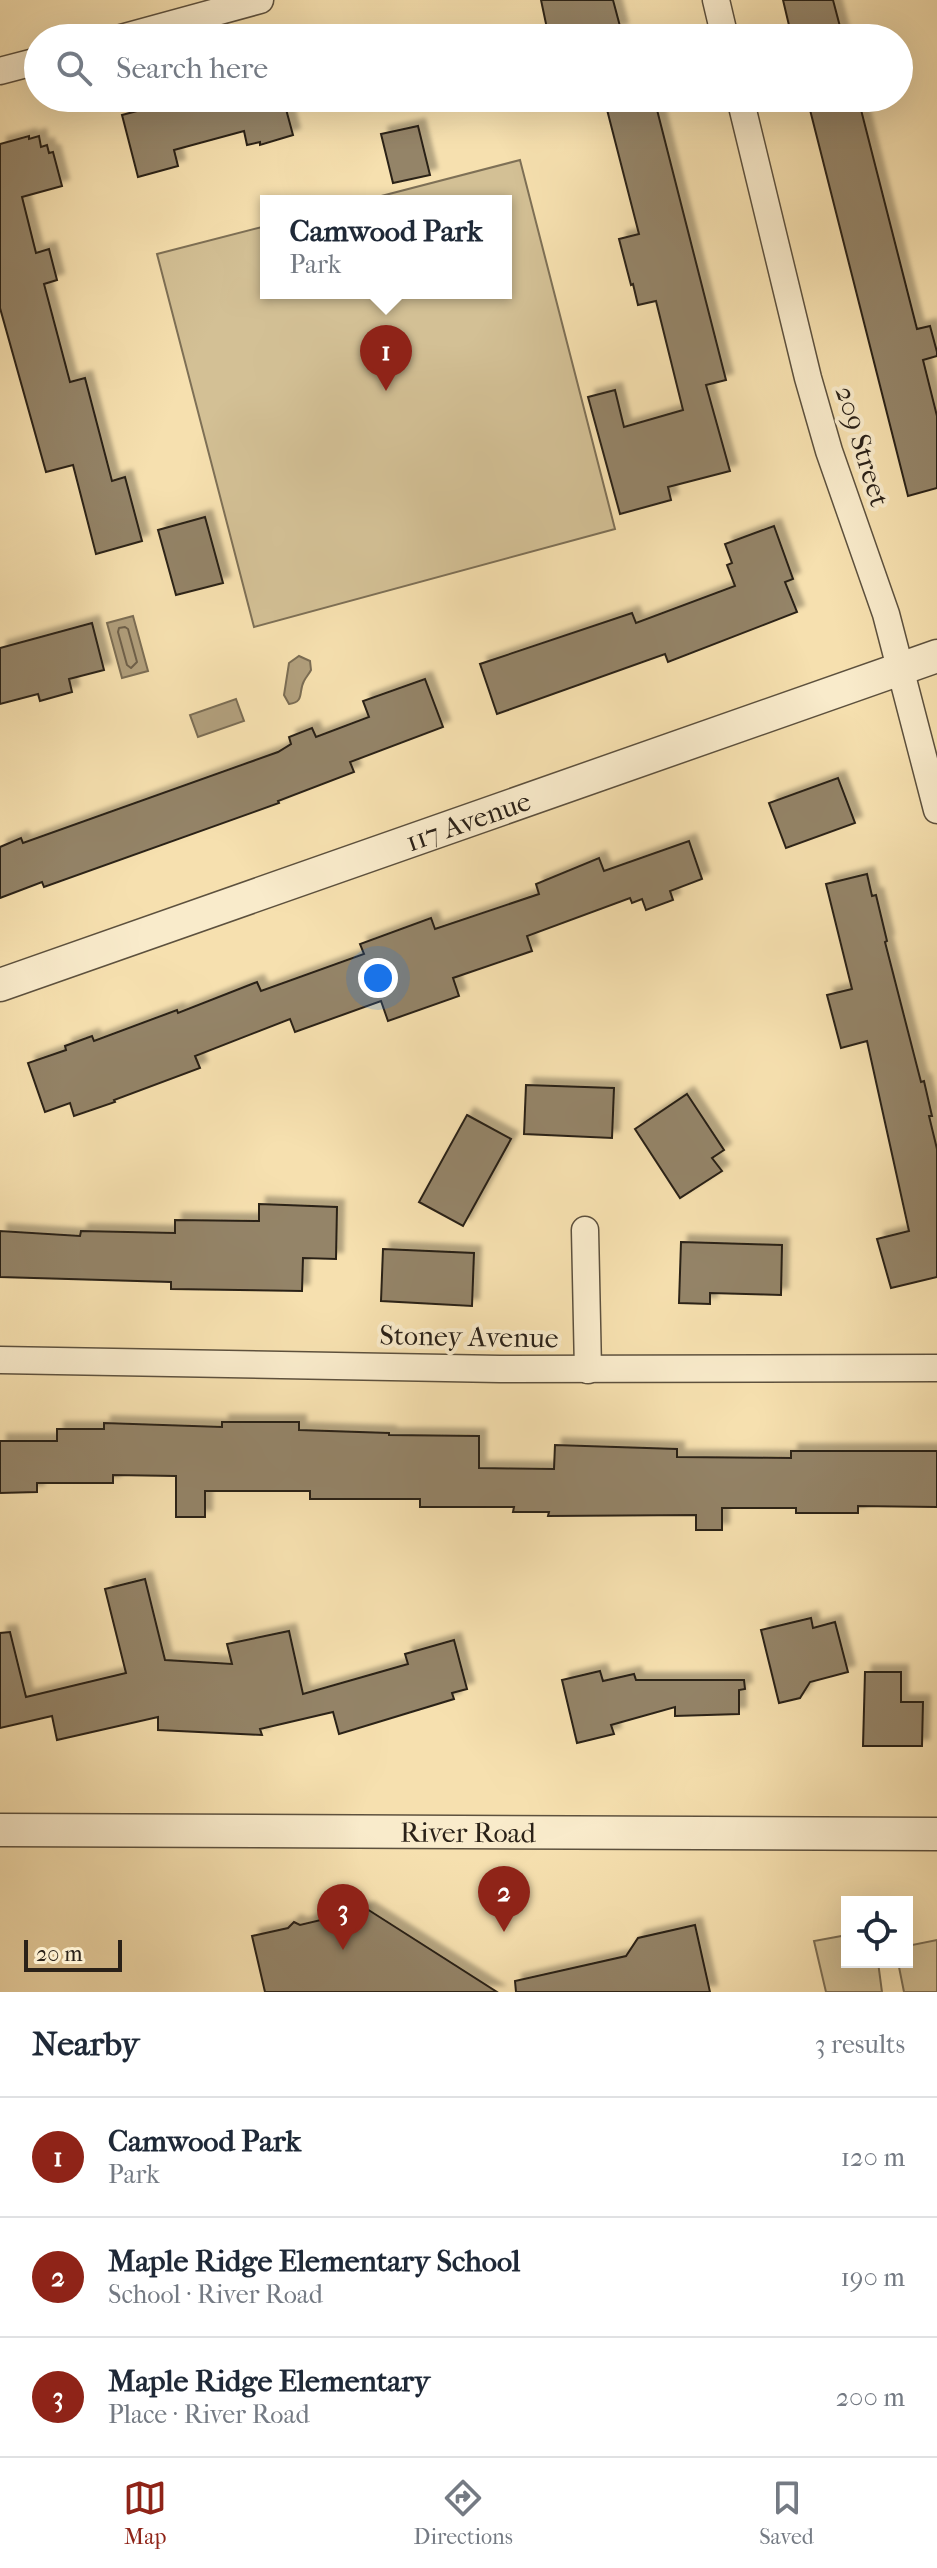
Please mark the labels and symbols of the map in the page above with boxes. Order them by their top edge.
pin: 1 [360,325,412,391]
street label: 209 Street [829,382,896,510]
street label: 117 Avenue [401,784,535,858]
your location [358,958,398,998]
street label: Stoney Avenue [379,1318,559,1355]
street label: River Road [400,1816,537,1849]
pin: 2 [478,1866,530,1932]
pin: 3 [317,1884,369,1950]
scale bar [24,1936,122,1972]

